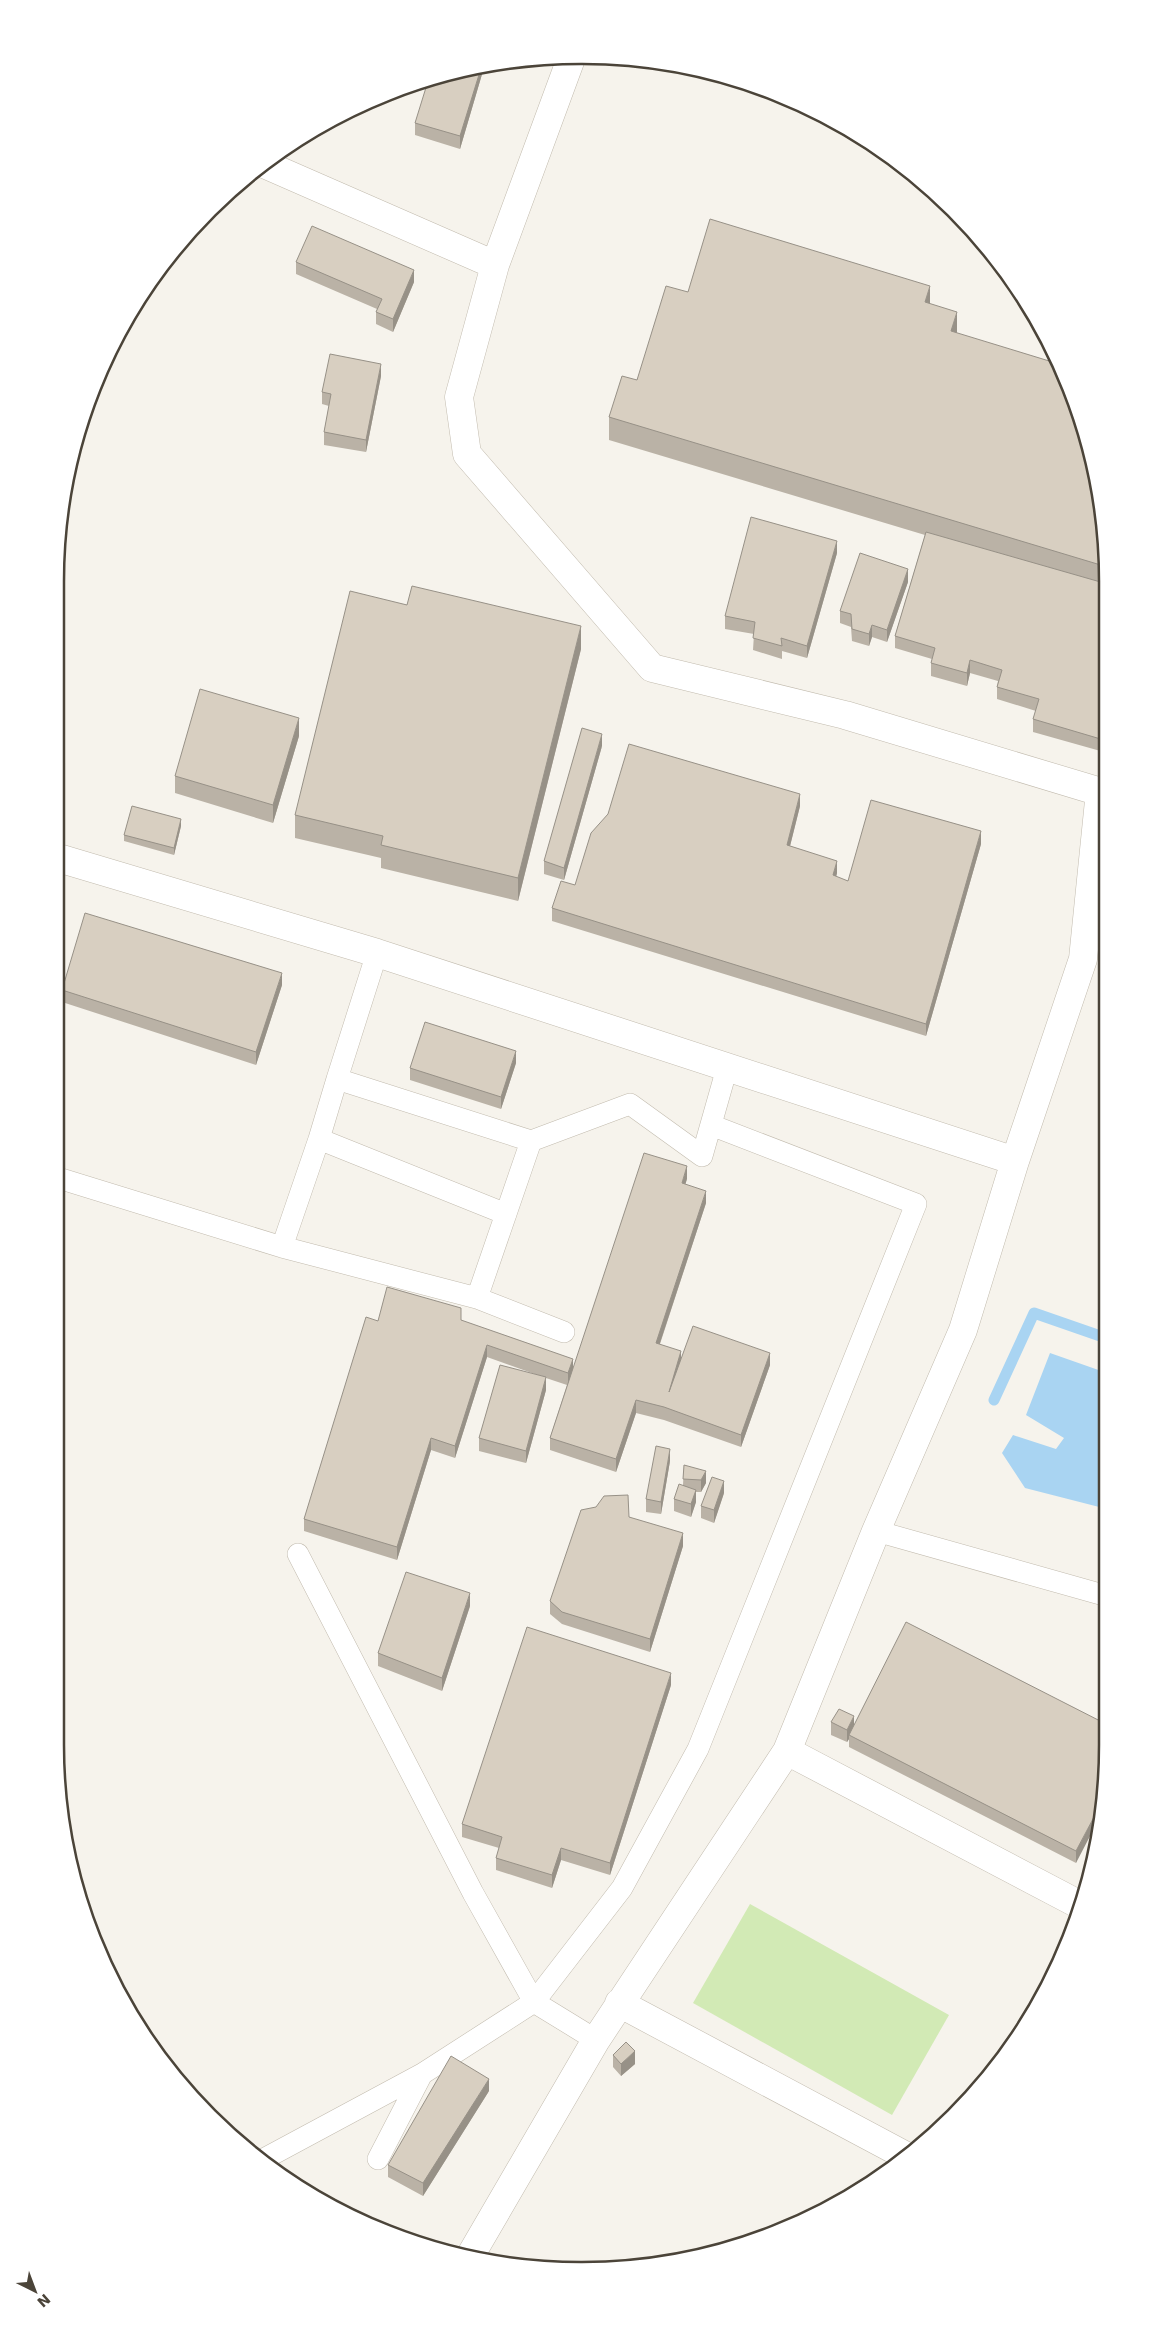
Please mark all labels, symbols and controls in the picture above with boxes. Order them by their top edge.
north arrow [10,2266,60,2316]
text: N [34,2291,53,2311]

